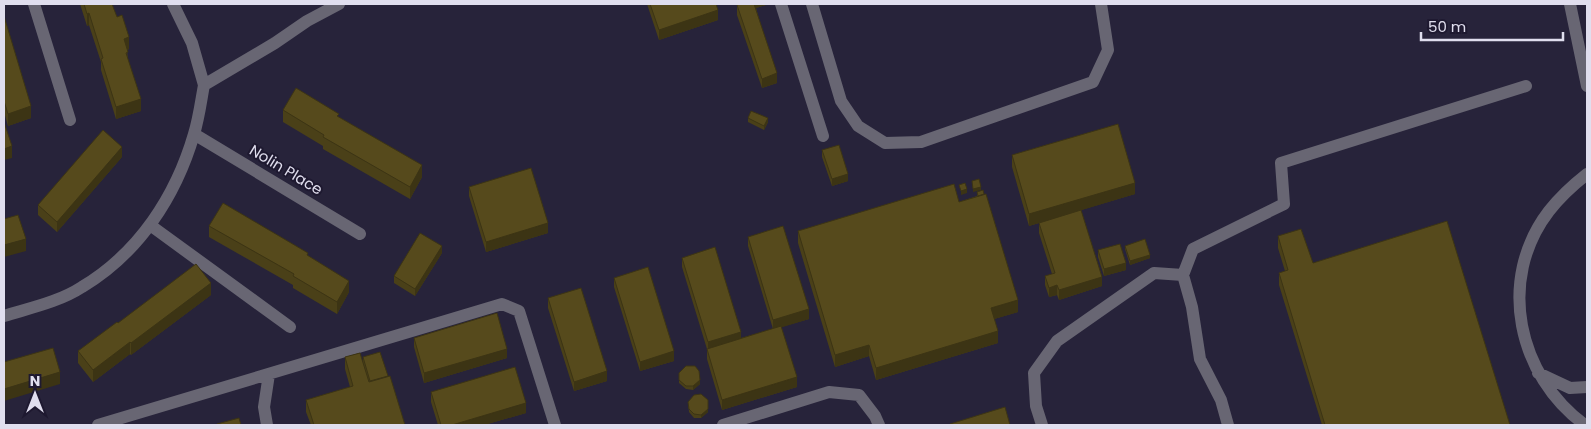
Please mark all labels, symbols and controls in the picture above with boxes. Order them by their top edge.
scale bar [1421,10,1564,42]
text: 50 m [1428,16,1466,37]
street label: Nolin Place [246,139,327,200]
north arrow [10,369,60,419]
text: N [30,371,40,391]

